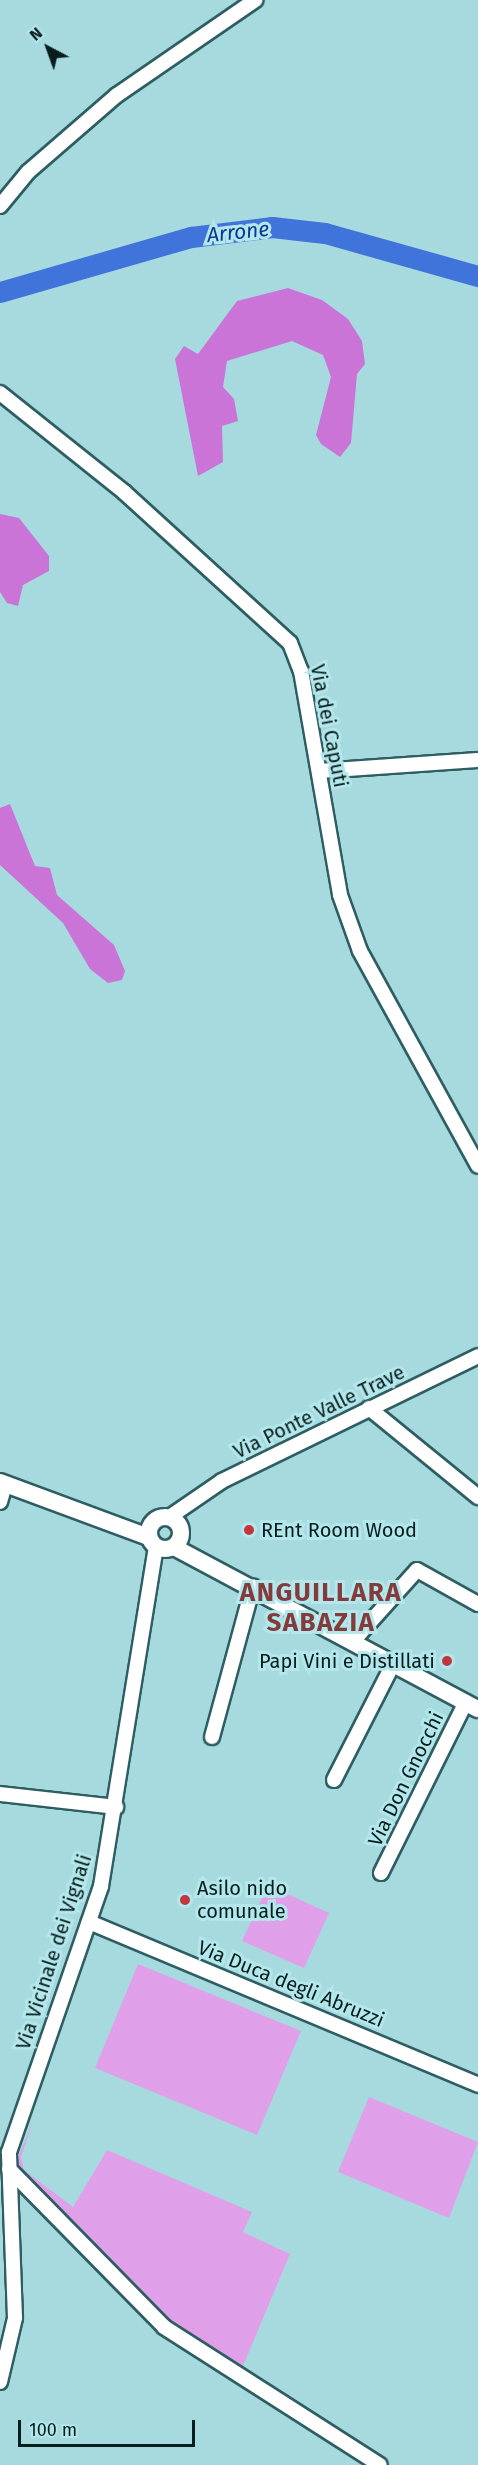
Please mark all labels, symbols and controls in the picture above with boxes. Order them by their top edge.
north arrow [18,18,78,78]
text: N [26,23,46,45]
water label: Arrone [206,216,270,248]
street label: Via dei Caputi [305,662,353,790]
street label: Via Ponte Valle Trave [230,1360,408,1464]
place label: REnt Room Wood [261,1518,417,1542]
marker: REnt Room Wood [242,1523,256,1537]
district label: ANGUILLARA SABAZIA [240,1577,402,1638]
place label: Papi Vini e Distillati [259,1649,435,1673]
marker: Papi Vini e Distillati [440,1654,454,1668]
street label: Via Don Gnocchi [363,1708,449,1850]
street label: Via Vicinale dei Vignali [11,1851,97,2053]
place label: Asilo nido comunale [197,1876,287,1923]
marker: Asilo nido comunale [178,1893,192,1907]
street label: Via Duca degli Abruzzi [194,1936,388,2032]
scale bar [21,2408,198,2446]
text: 100 m [29,2419,77,2441]

